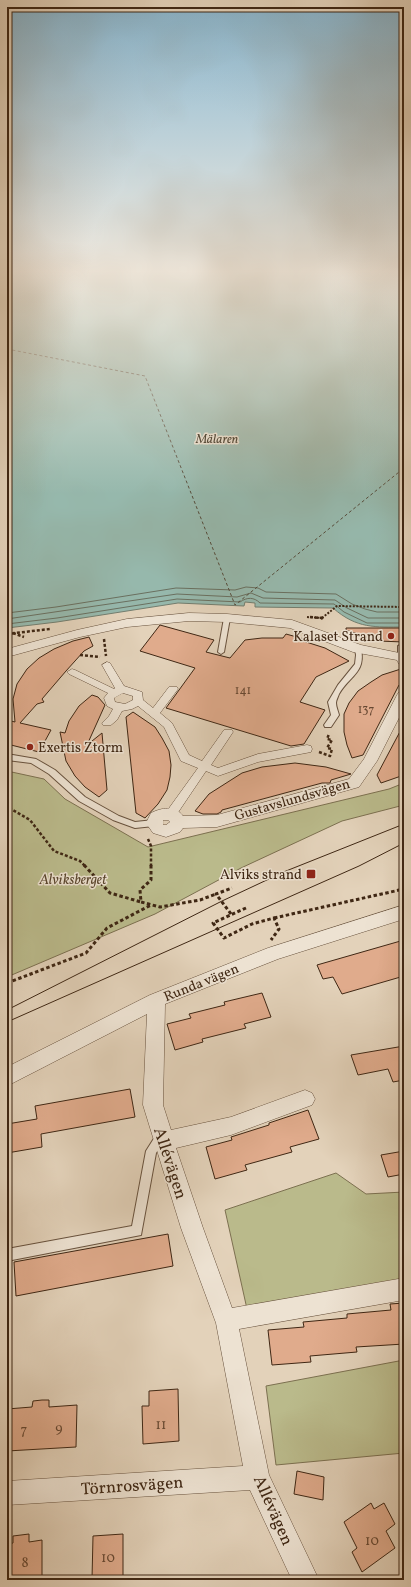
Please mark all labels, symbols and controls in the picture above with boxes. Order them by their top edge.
water label: Mälaren [195,431,239,449]
place label: Kalaset Strand [293,628,383,647]
marker: Kalaset Strand [386,631,396,641]
house number: 141 [235,683,251,699]
house number: 137 [358,702,374,718]
place label: Exertis Ztorm [38,739,123,758]
marker: Exertis Ztorm [25,742,35,752]
street label: Gustavslundsvägen [232,775,352,826]
place label: Alviks strand [220,866,302,885]
marker: Alviks strand [305,868,317,880]
park label: Alviksberget [39,871,107,890]
street label: Runda vägen [161,960,242,1007]
street label: Allévägen [147,1125,192,1202]
house number: 11 [156,1416,166,1435]
house number: 9 [55,1419,63,1438]
house number: 7 [21,1421,28,1440]
street label: Törnrosvägen [80,1471,184,1502]
street label: Allévägen [247,1472,298,1549]
house number: 10 [365,1532,379,1551]
house number: 10 [101,1549,115,1568]
house number: 8 [21,1554,29,1573]

